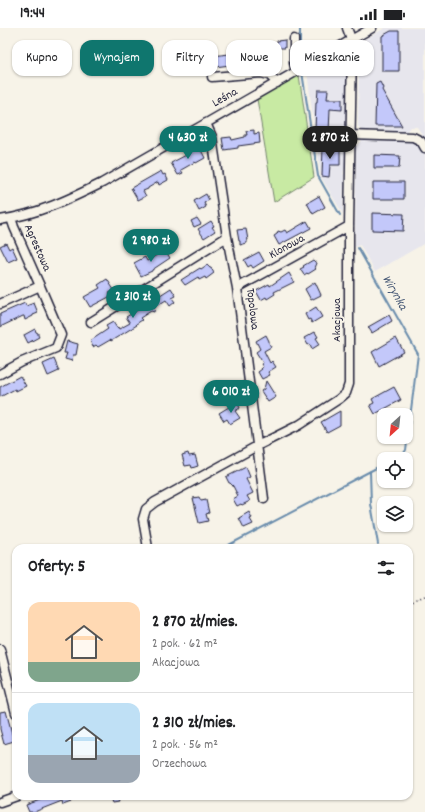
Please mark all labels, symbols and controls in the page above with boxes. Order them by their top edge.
text: 19:44 [20,3,45,25]
chip: Kupno [12,40,72,76]
chip: Wynajem [80,40,154,76]
chip: Filtry [162,40,218,76]
chip: Nowe [226,40,282,76]
chip: Mieszkanie [290,40,374,76]
street label: Leśna [209,84,241,112]
pin: 4 630 zł [147,126,229,160]
pin: 2 870 zł [289,126,371,160]
text: 4 630 zł [169,129,207,148]
text: 2 870 zł [311,129,349,148]
street label: Agrestowa [19,222,55,275]
pin: 2 980 zł [110,229,192,263]
street label: Klonowa [266,230,308,264]
text: 2 980 zł [132,232,170,251]
water label: Wirynka [376,272,412,315]
pin: 2 310 zł [92,285,174,319]
street label: Topolowa [241,287,263,331]
text: 2 310 zł [115,288,151,307]
street label: Akacjowa [329,298,346,342]
pin: 6 010 zł [190,380,272,414]
text: 6 010 zł [212,383,250,402]
north arrow [377,408,413,444]
map controls [377,408,413,532]
button: locate [377,452,413,488]
button: layers [377,496,413,532]
text: Oferty: 5 [28,556,85,580]
icon: filters [375,557,397,579]
text: 2 870 zł/mies. [152,611,238,635]
icon: home [60,618,108,666]
text: 2 pok. · 62 m² [152,635,218,654]
text: Akacjowa [152,654,199,673]
text: 2 310 zł/mies. [152,712,236,736]
icon: home [60,719,108,767]
text: 2 pok. · 56 m² [152,736,218,755]
text: Orzechowa [152,755,206,774]

